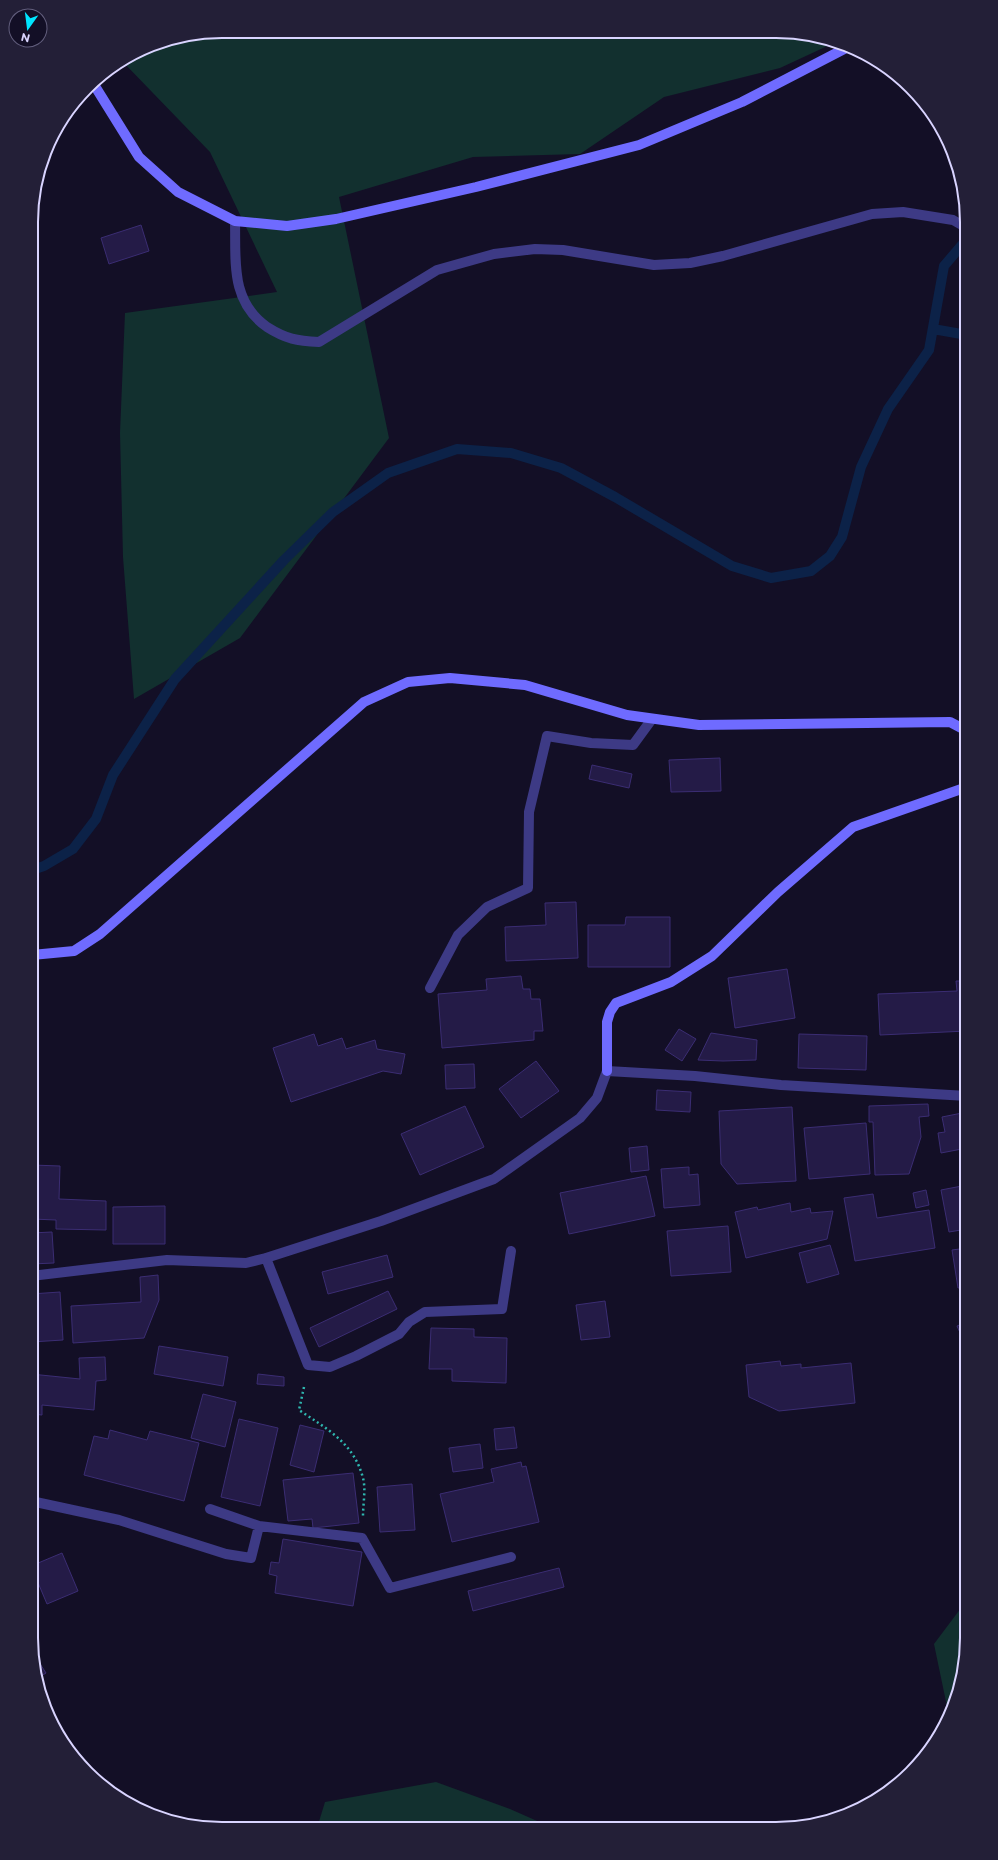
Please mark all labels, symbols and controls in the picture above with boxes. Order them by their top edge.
north arrow [8,8,48,48]
text: N [20,30,32,46]

